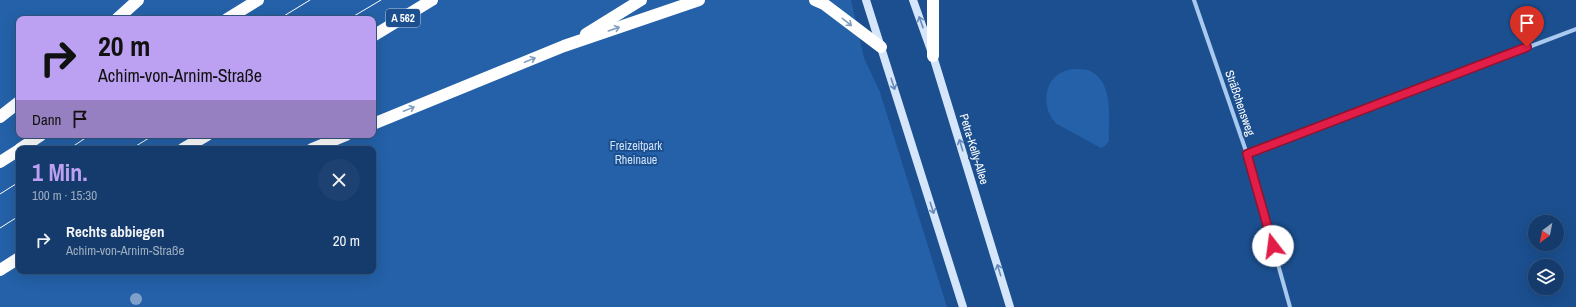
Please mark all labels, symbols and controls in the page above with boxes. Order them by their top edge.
pin [1510,6,1544,47]
road number: A 562 [386,9,420,27]
icon: arrive [1516,12,1538,34]
one-way arrow [916,16,924,28]
one-way arrow [842,18,853,26]
one-way arrow [608,25,621,32]
text: 20 m [98,27,150,65]
icon: right [32,32,84,84]
one-way arrow [523,56,535,64]
text: Achim-von-Arnim-Straße [98,63,262,88]
street label: Sträßchensweg [1221,68,1259,138]
one-way arrow [889,78,897,90]
one-way arrow [403,105,415,113]
icon: arrive [69,108,91,130]
text: Dann [32,109,61,130]
street label: Petra-Kelly-Allee [956,112,992,186]
park label: Freizeitpark Rheinaue [610,138,662,168]
one-way arrow [957,139,964,152]
text: 1 Min. [32,156,88,188]
button: close [318,159,360,201]
text: 100 m · 15:30 [32,187,97,204]
one-way arrow [929,201,936,214]
north arrow [1528,215,1564,251]
map controls [1528,215,1564,295]
text: Rechts abbiegen [66,221,164,242]
position arrow [1252,225,1294,267]
icon: right [32,229,54,251]
text: 20 m [333,230,360,251]
text: Achim-von-Arnim-Straße [66,242,184,259]
button: layers [1528,259,1564,295]
one-way arrow [995,263,1002,276]

